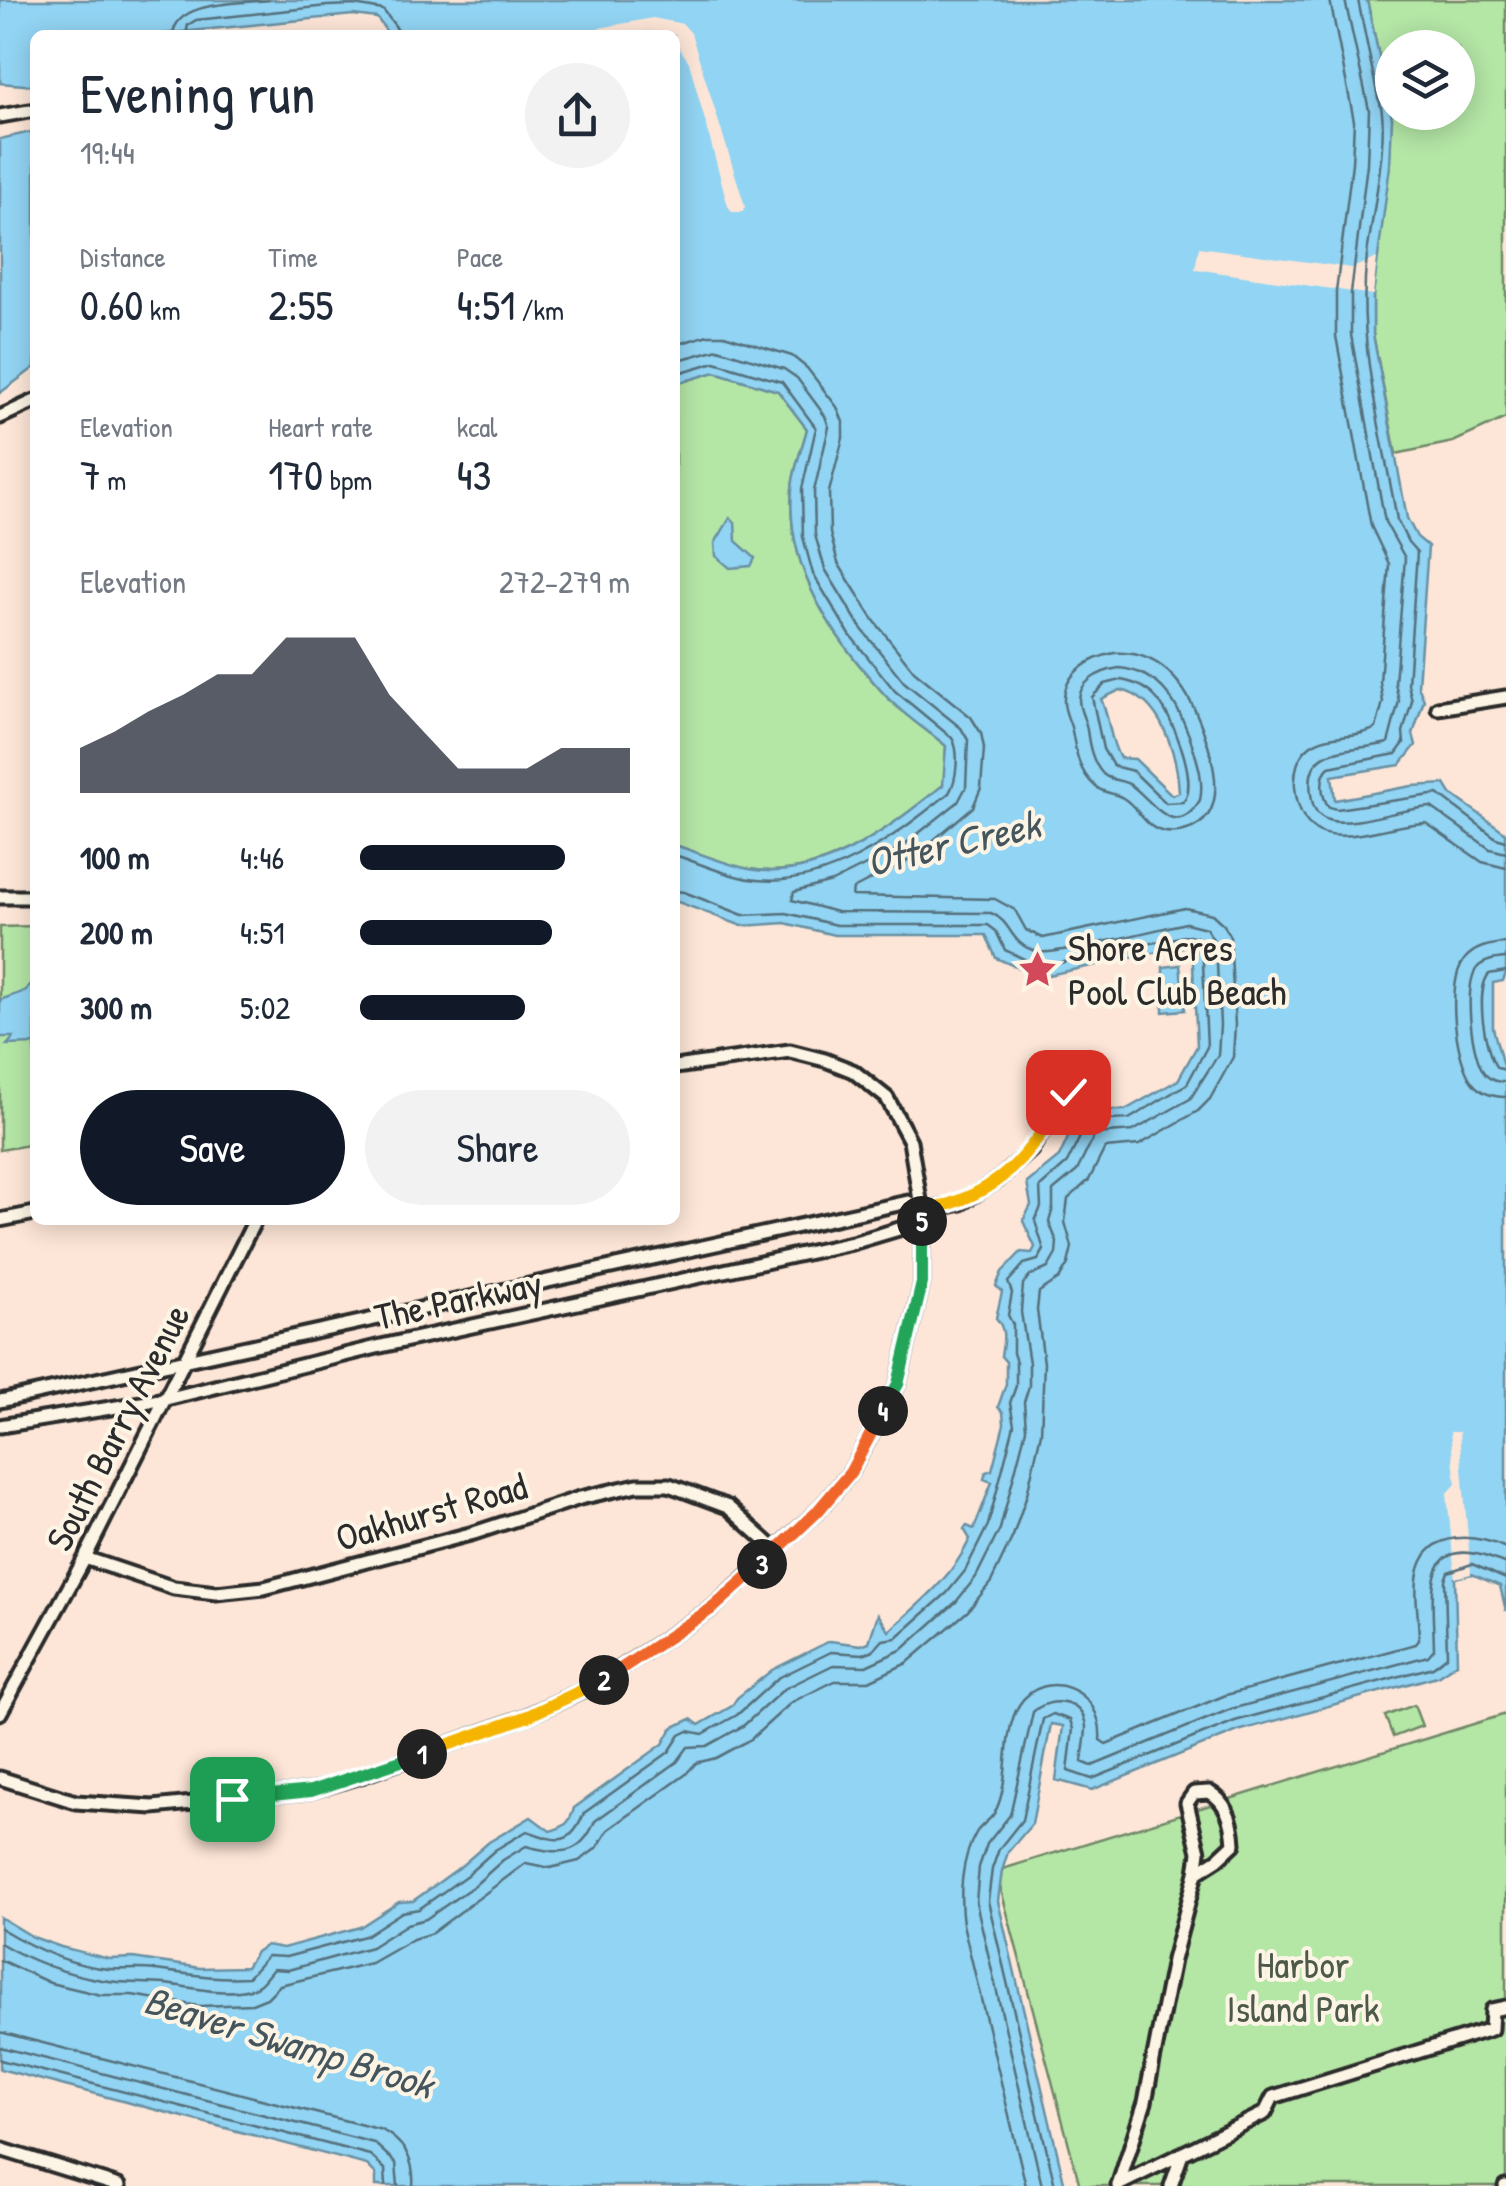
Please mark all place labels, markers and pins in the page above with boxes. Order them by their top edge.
place label: Shore Acres Pool Club Beach [1068,921,1286,1017]
place icon: Shore Acres Pool Club Beach [1017,948,1059,990]
pin [1026,1050,1111,1135]
pin: 5 [897,1196,947,1246]
pin: 4 [858,1386,908,1436]
pin: 3 [737,1539,787,1589]
pin: 2 [579,1655,629,1705]
pin: 1 [397,1729,447,1779]
pin [190,1757,275,1842]

